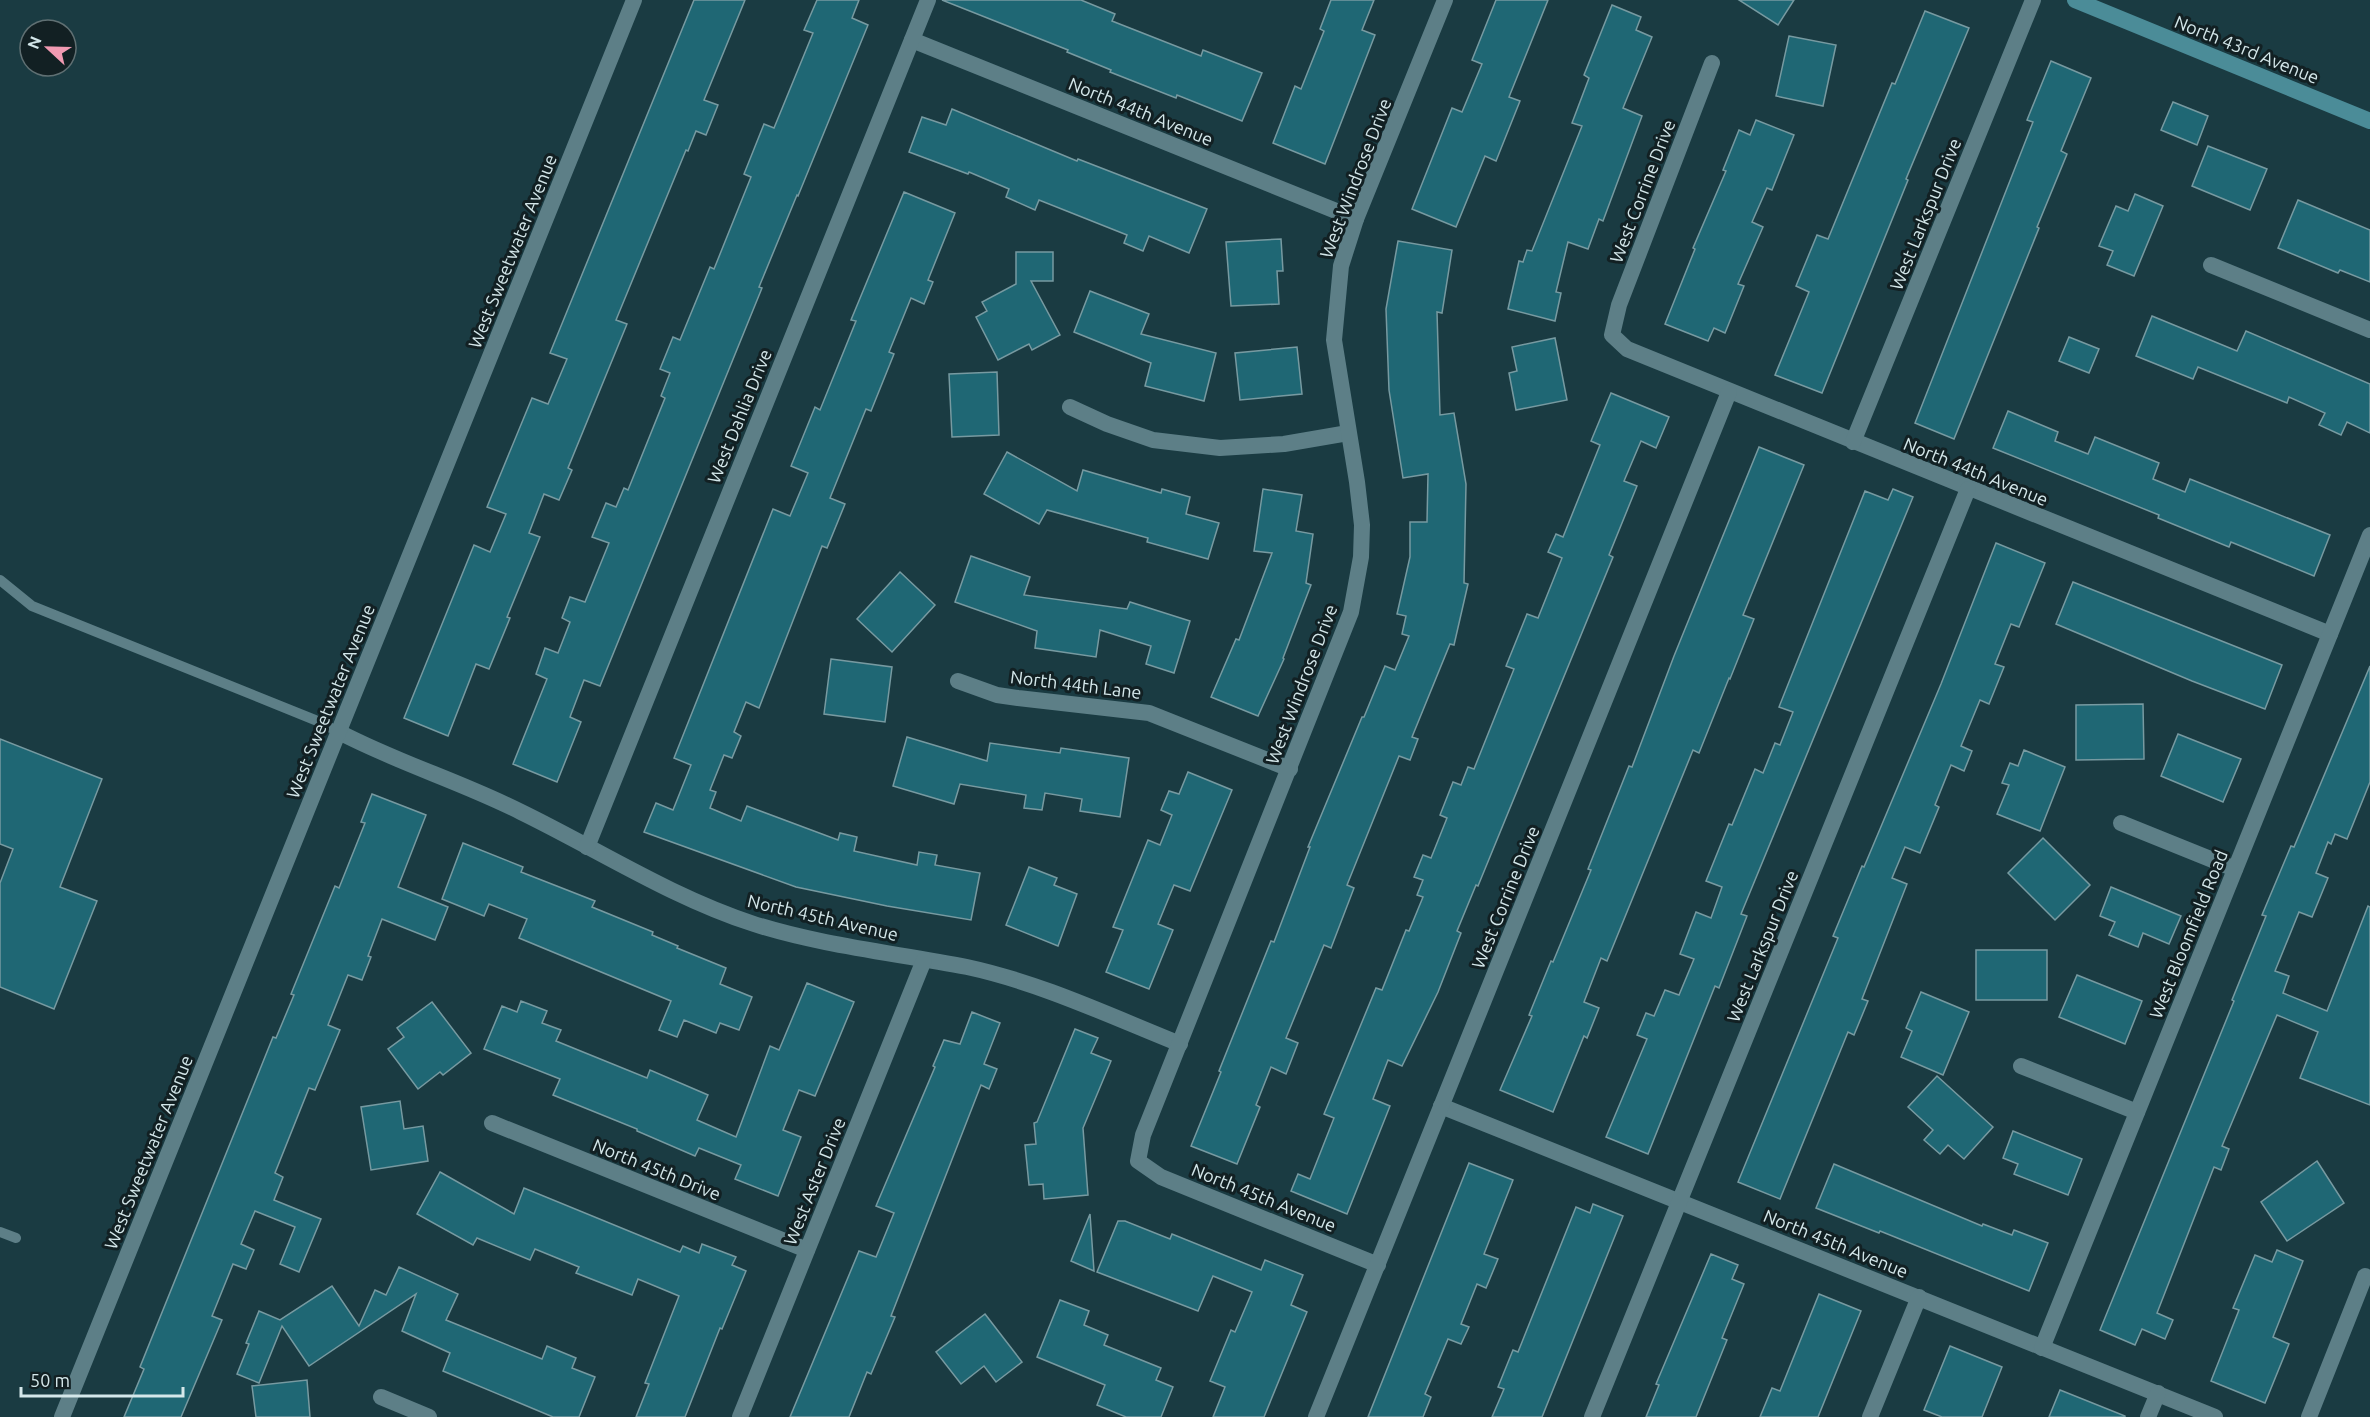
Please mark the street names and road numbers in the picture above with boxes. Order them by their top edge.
street label: North 43rd Avenue [2172,11,2322,87]
street label: North 44th Avenue [1066,73,1216,149]
street label: West Windrose Drive [1315,95,1395,261]
street label: West Corrine Drive [1605,117,1679,265]
street label: West Larkspur Drive [1885,135,1965,293]
street label: West Sweetwater Avenue [464,151,560,351]
street label: West Dahlia Drive [703,346,775,486]
street label: North 44th Avenue [1901,433,2051,509]
street label: West Sweetwater Avenue [282,601,378,801]
street label: West Windrose Drive [1261,601,1341,767]
street label: North 44th Lane [1009,666,1143,702]
street label: West Corrine Drive [1467,823,1543,971]
street label: West Bloomfield Road [2145,847,2231,1021]
street label: West Larkspur Drive [1722,867,1802,1025]
street label: North 45th Avenue [746,890,900,944]
street label: West Sweetwater Avenue [100,1052,196,1252]
street label: West Aster Drive [779,1114,849,1248]
street label: North 45th Drive [590,1134,724,1204]
street label: North 45th Avenue [1189,1159,1339,1235]
street label: North 45th Avenue [1761,1205,1911,1281]

